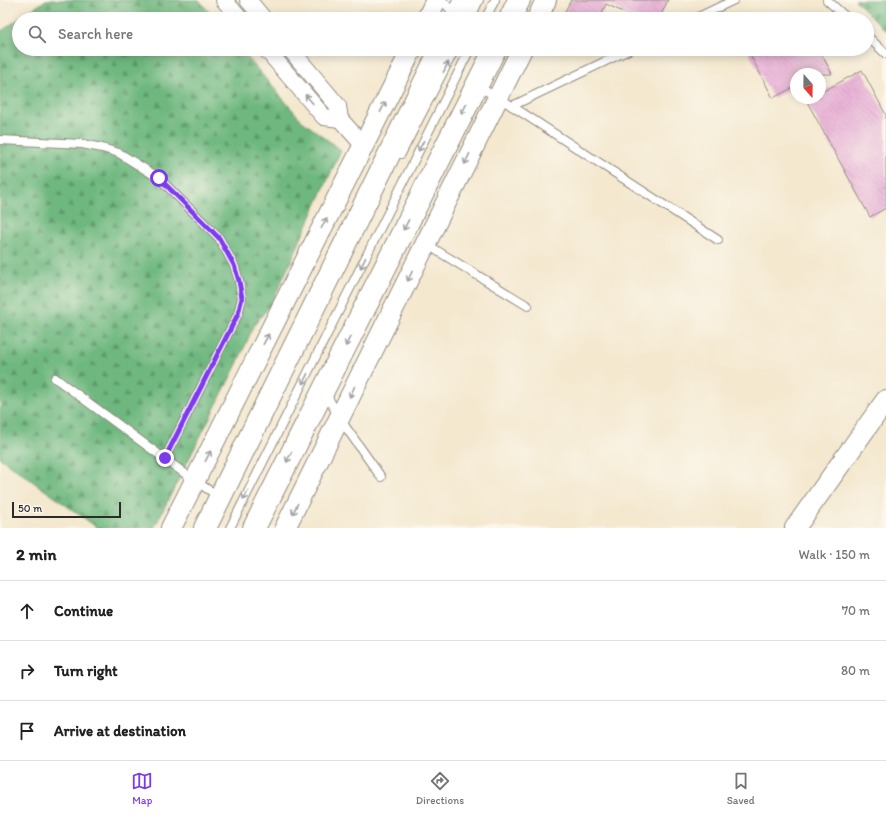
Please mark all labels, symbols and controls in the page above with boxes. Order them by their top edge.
search box [12,12,874,56]
icon: search [26,23,48,45]
text: Search here [58,25,133,43]
one-way arrow [443,61,450,73]
north arrow [790,68,826,104]
one-way arrow [305,94,314,105]
one-way arrow [379,101,387,113]
one-way arrow [460,103,468,115]
one-way arrow [417,140,424,152]
one-way arrow [463,153,470,165]
route start [150,169,168,187]
one-way arrow [321,217,328,229]
one-way arrow [402,219,409,231]
one-way arrow [359,256,366,268]
one-way arrow [406,269,413,281]
one-way arrow [263,334,270,346]
one-way arrow [344,335,351,347]
one-way arrow [301,373,308,385]
one-way arrow [348,386,355,398]
route end [156,449,174,467]
one-way arrow [205,450,212,462]
one-way arrow [285,451,292,463]
one-way arrow [242,489,250,501]
scale bar [12,500,121,519]
text: 50 m [18,502,42,515]
one-way arrow [291,503,298,515]
text: 2 min [16,544,56,564]
text: Walk · 150 m [799,547,870,562]
icon: ahead [16,600,38,622]
text: Continue [54,602,113,620]
text: 70 m [842,603,870,618]
icon: right [16,660,38,682]
text: Turn right [54,662,118,680]
text: 80 m [841,663,870,678]
icon: arrive [16,720,38,742]
text: Arrive at destination [54,722,186,740]
tab: Map [131,770,153,807]
tab: Directions [416,770,464,807]
tab: Saved [727,770,755,807]

